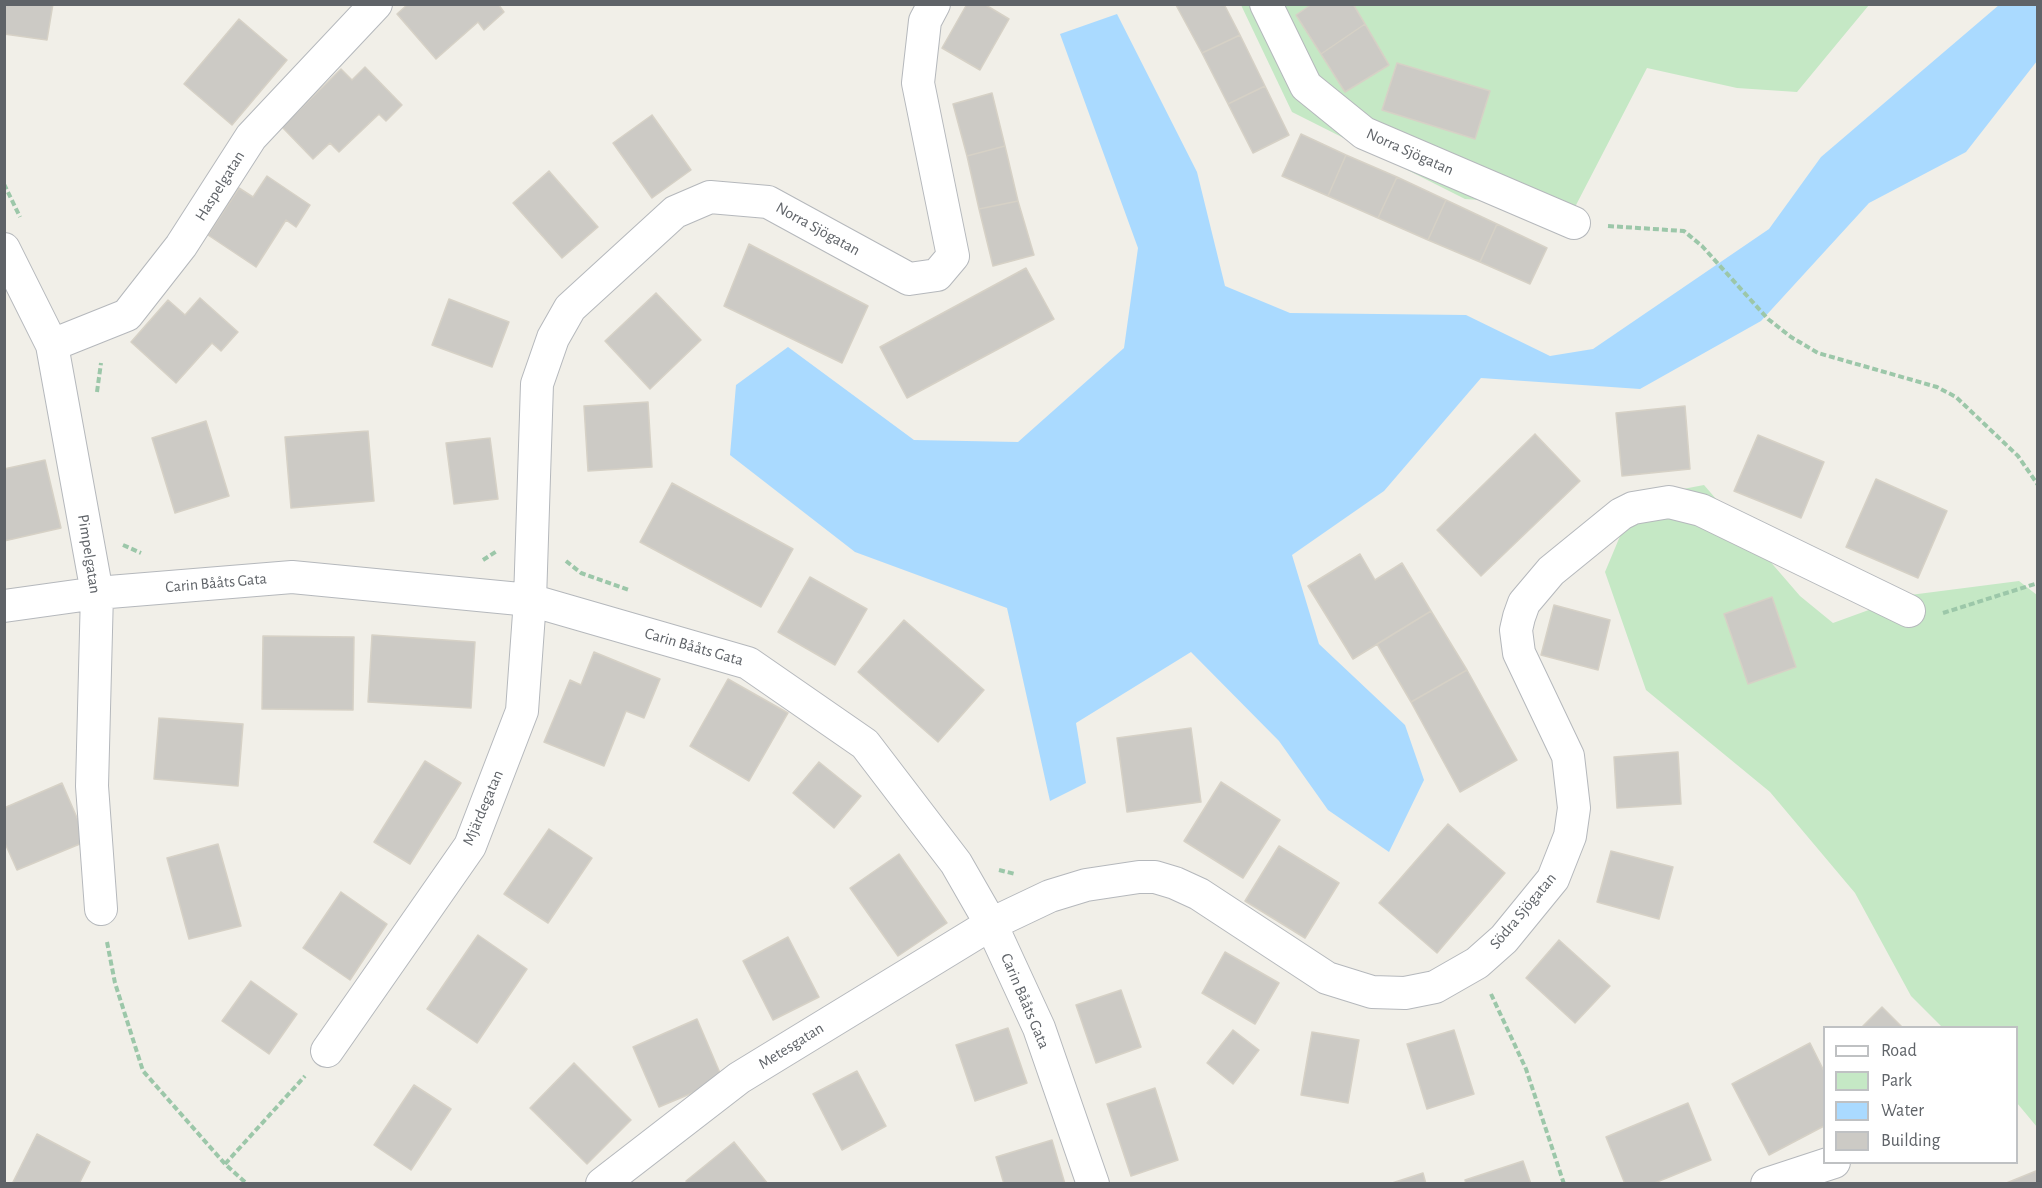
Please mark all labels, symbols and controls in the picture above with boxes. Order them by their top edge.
street label: Norra Sjögatan [1363,124,1457,180]
street label: Haspelgatan [191,147,249,225]
street label: Norra Sjögatan [772,198,864,260]
street label: Pimpelgatan [73,513,105,595]
street label: Carin Bååts Gata [164,569,268,597]
street label: Carin Bååts Gata [642,624,746,670]
street label: Mjärdegatan [458,767,508,849]
street label: Södra Sjögatan [1486,869,1560,953]
street label: Carin Bååts Gata [996,950,1054,1052]
street label: Metesgatan [755,1018,827,1074]
legend [1823,1026,2018,1164]
text: Road [1881,1042,1917,1060]
text: Park [1881,1072,1912,1090]
text: Water [1881,1102,1924,1120]
text: Building [1881,1132,1940,1150]

